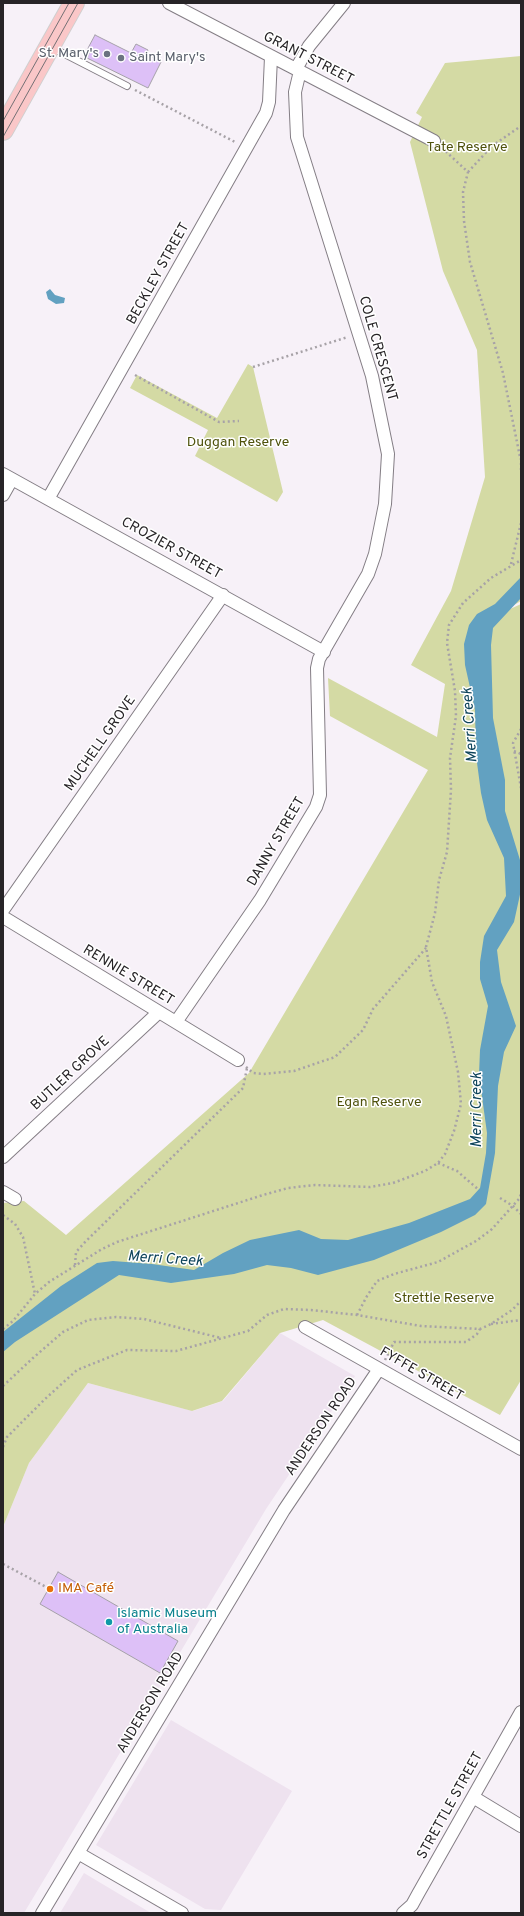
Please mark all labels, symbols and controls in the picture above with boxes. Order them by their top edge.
street label: GRANT STREET [260,29,356,89]
place label: St. Mary's [38,46,99,62]
marker: St. Mary's [102,49,112,59]
place label: Saint Mary's [129,50,205,66]
marker: Saint Mary's [116,53,126,63]
park label: Tate Reserve [426,140,508,156]
street label: BECKLEY STREET [124,220,194,328]
street label: COLE CRESCENT [354,294,400,404]
park label: Duggan Reserve [187,435,289,451]
street label: CROZIER STREET [118,514,224,584]
water label: Merri Creek [459,687,483,763]
street label: MUCHELL GROVE [62,693,140,795]
street label: DANNY STREET [245,794,309,890]
street label: RENNIE STREET [79,942,177,1010]
street label: BUTLER GROVE [28,1033,114,1115]
water label: Merri Creek [469,1072,487,1148]
park label: Egan Reserve [336,1095,422,1111]
water label: Merri Creek [127,1248,203,1272]
park label: Strettle Reserve [394,1291,494,1307]
street label: FYFFE STREET [376,1344,466,1406]
street label: ANDERSON ROAD [283,1374,361,1480]
place label: IMA Café [58,1581,114,1597]
marker: IMA Café [45,1584,55,1594]
place label: Islamic Museum of Australia [117,1606,217,1638]
marker: Islamic Museum of Australia [104,1617,114,1627]
street label: ANDERSON ROAD [114,1649,188,1757]
street label: STRETTLE STREET [415,1749,487,1863]

